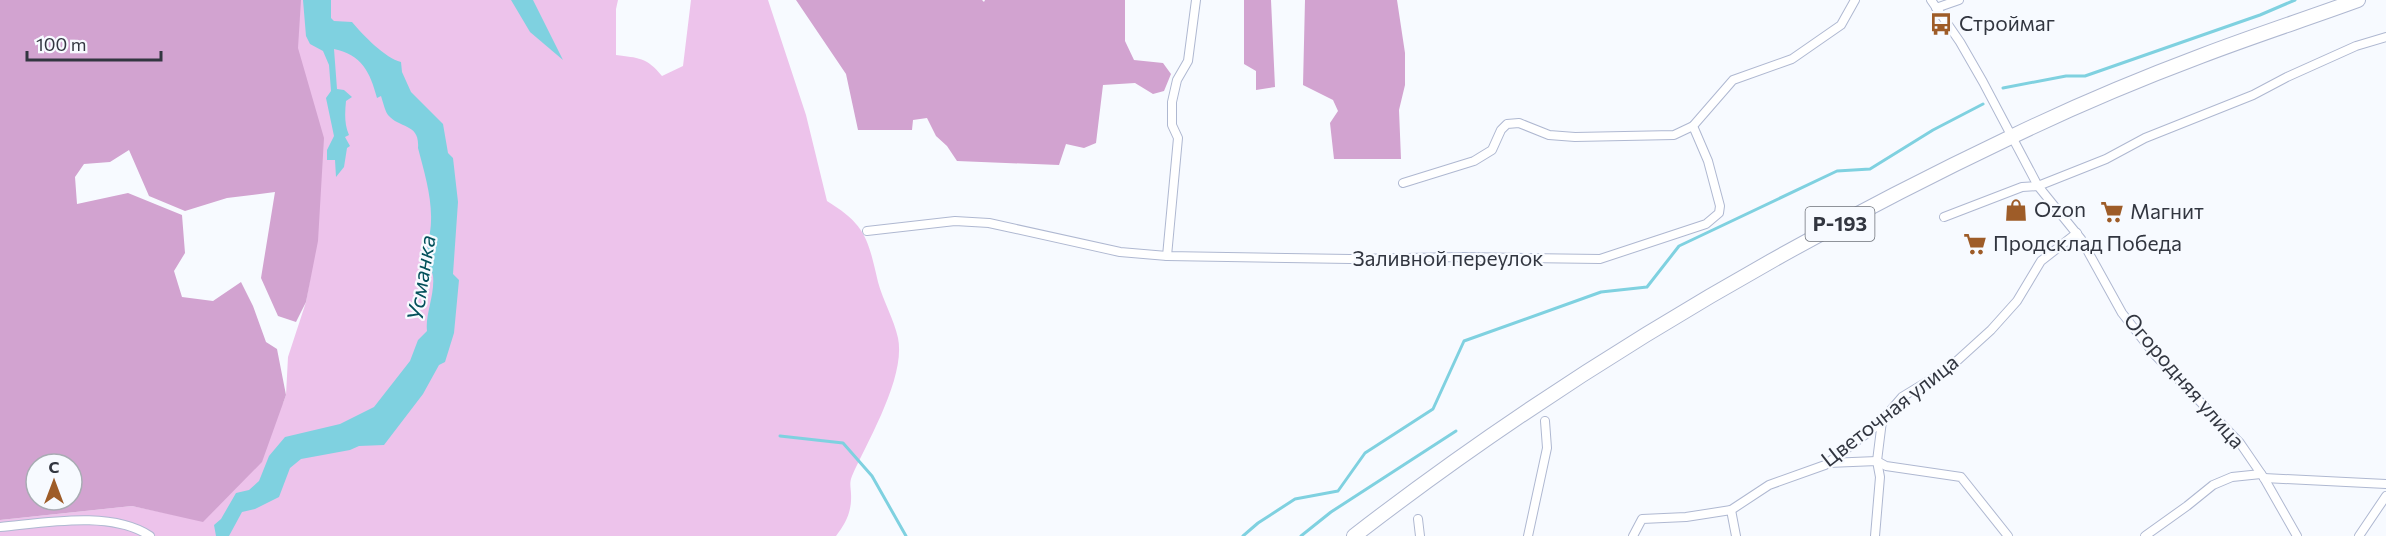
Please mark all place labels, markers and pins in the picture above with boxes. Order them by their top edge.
place label: Строймаг [1959,10,2055,35]
bus stop icon: Строймаг [1928,11,1954,37]
place label: Ozon [2034,196,2086,221]
shop icon: Ozon [2003,197,2029,223]
place label: Магнит [2130,198,2204,223]
supermarket icon: Магнит [2099,199,2125,225]
place label: Продсклад Победа [1993,230,2182,255]
supermarket icon: Продсклад Победа [1962,231,1988,257]

